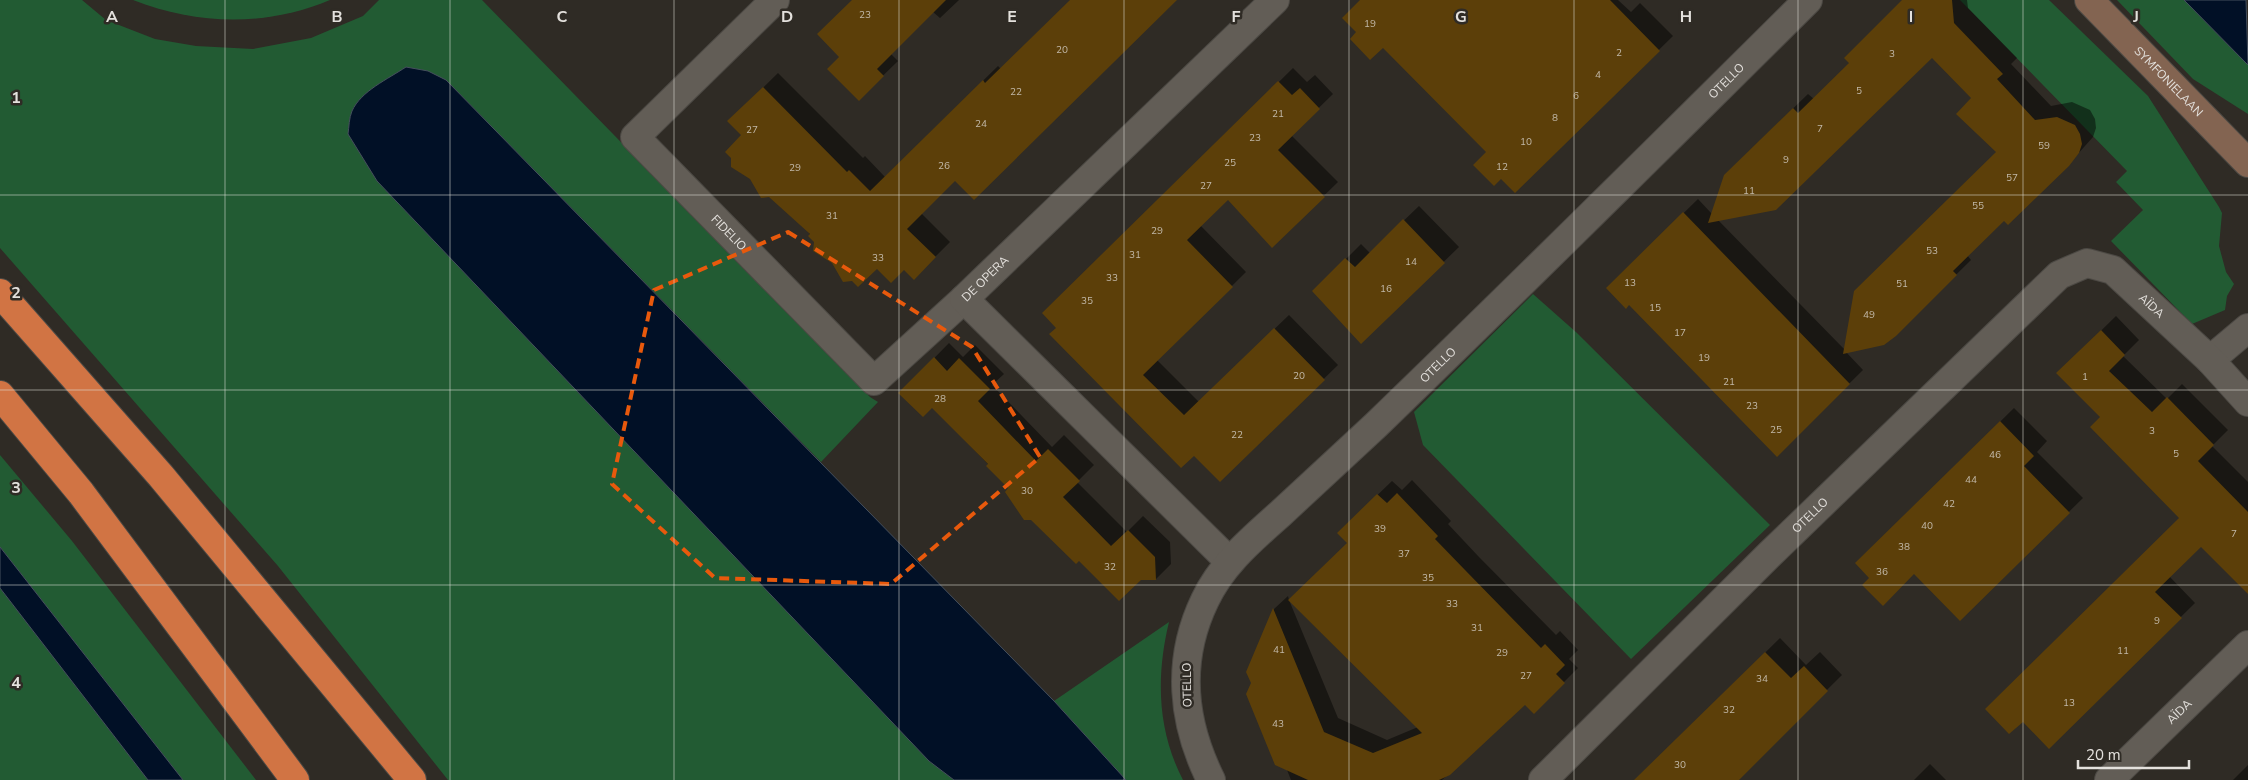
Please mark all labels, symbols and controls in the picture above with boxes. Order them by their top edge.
text: A [106,6,118,28]
text: B [331,6,343,28]
text: C [557,6,568,28]
text: D [781,6,793,28]
text: E [1007,6,1017,28]
text: F [1232,6,1241,28]
text: G [1455,6,1467,28]
text: H [1680,6,1692,28]
text: I [1909,6,1913,28]
text: J [2132,6,2139,28]
house number: 23 [859,8,871,22]
house number: 19 [1364,17,1376,31]
house number: 20 [1056,43,1068,57]
street label: SYMFONIELAAN [2131,43,2206,120]
house number: 2 [1616,46,1622,60]
house number: 3 [1889,47,1895,61]
street label: OTELLO [1705,60,1748,102]
house number: 4 [1595,68,1601,82]
house number: 5 [1856,84,1862,98]
house number: 22 [1010,85,1022,99]
text: 1 [11,87,21,109]
house number: 6 [1573,89,1579,103]
house number: 21 [1272,107,1284,121]
house number: 8 [1552,111,1558,125]
house number: 24 [975,117,987,131]
house number: 7 [1817,122,1823,136]
house number: 27 [746,123,758,137]
house number: 23 [1249,131,1261,145]
house number: 10 [1520,135,1532,149]
house number: 59 [2038,139,2050,153]
house number: 9 [1783,153,1789,167]
house number: 25 [1224,156,1236,170]
house number: 26 [938,159,950,173]
house number: 12 [1496,160,1508,174]
house number: 29 [789,161,801,175]
house number: 57 [2006,171,2018,185]
house number: 27 [1200,179,1212,193]
house number: 11 [1743,184,1755,198]
house number: 55 [1972,199,1984,213]
house number: 31 [826,209,838,223]
street label: FIDELIO [708,211,750,254]
house number: 29 [1151,224,1163,238]
house number: 53 [1926,244,1938,258]
house number: 31 [1129,248,1141,262]
house number: 33 [872,251,884,265]
street label: DE OPERA [958,252,1012,305]
house number: 14 [1405,255,1417,269]
house number: 33 [1106,271,1118,285]
house number: 13 [1624,276,1636,290]
house number: 51 [1896,277,1908,291]
text: 2 [11,282,21,304]
house number: 16 [1380,282,1392,296]
street label: AÏDA [2135,290,2168,322]
house number: 35 [1081,294,1093,308]
house number: 15 [1649,301,1661,315]
house number: 49 [1863,308,1875,322]
house number: 17 [1674,326,1686,340]
street label: OTELLO [1416,344,1460,386]
house number: 19 [1698,351,1710,365]
house number: 20 [1293,369,1305,383]
house number: 1 [2082,370,2088,384]
house number: 21 [1723,375,1735,389]
house number: 28 [934,392,946,406]
house number: 23 [1746,399,1758,413]
house number: 25 [1770,423,1782,437]
house number: 3 [2149,424,2155,438]
house number: 22 [1231,428,1243,442]
house number: 5 [2173,447,2179,461]
house number: 46 [1989,448,2001,462]
house number: 44 [1965,473,1977,487]
text: 3 [11,477,21,499]
house number: 30 [1021,484,1033,498]
street label: OTELLO [1788,494,1832,537]
house number: 42 [1943,497,1955,511]
house number: 40 [1921,519,1933,533]
house number: 39 [1374,522,1386,536]
house number: 7 [2231,527,2237,541]
house number: 38 [1898,540,1910,554]
house number: 37 [1398,547,1410,561]
house number: 32 [1104,560,1116,574]
house number: 36 [1876,565,1888,579]
house number: 35 [1422,571,1434,585]
house number: 33 [1446,597,1458,611]
house number: 9 [2154,614,2160,628]
house number: 31 [1471,621,1483,635]
house number: 41 [1273,643,1285,657]
house number: 11 [2117,644,2129,658]
house number: 29 [1496,646,1508,660]
street label: OTELLO [1179,663,1195,707]
house number: 27 [1520,669,1532,683]
text: 4 [11,672,21,694]
house number: 34 [1756,672,1768,686]
house number: 13 [2063,696,2075,710]
street label: AÏDA [2163,696,2196,728]
house number: 32 [1723,703,1735,717]
house number: 43 [1272,717,1284,731]
scale bar [2078,738,2189,770]
text: 20 m [2086,745,2121,765]
house number: 30 [1674,758,1686,772]

